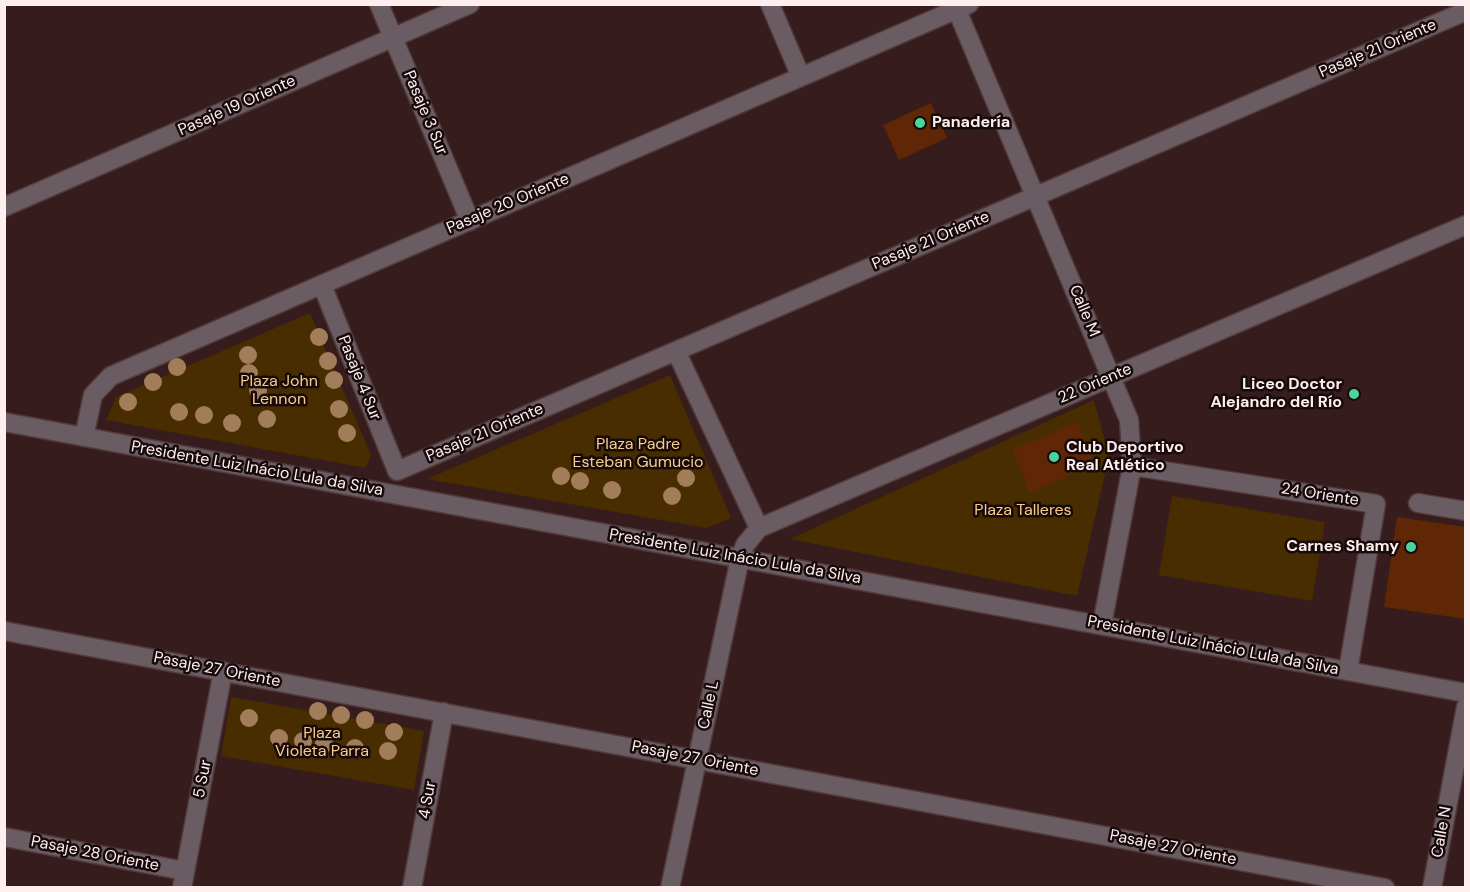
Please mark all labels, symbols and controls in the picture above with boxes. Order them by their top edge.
street label: Pasaje 21 Oriente [1316,16,1440,82]
street label: Pasaje 3 Sur [399,68,451,158]
street label: Pasaje 19 Oriente [175,72,299,140]
place label: Panadería [932,113,1010,133]
marker: Panadería [913,116,927,130]
street label: Pasaje 20 Oriente [444,169,572,239]
street label: Pasaje 21 Oriente [869,208,993,274]
street label: Calle M [1065,282,1103,340]
street label: Pasaje 4 Sur [333,333,385,423]
street label: 22 Oriente [1055,360,1135,408]
park label: Plaza John Lennon [240,372,318,410]
place label: Liceo Doctor Alejandro del Río [1210,375,1342,413]
marker: Liceo Doctor Alejandro del Río [1347,387,1361,401]
street label: Pasaje 21 Oriente [423,400,547,466]
park label: Plaza Padre Esteban Gumucio [572,435,704,473]
street label: Presidente Luiz Inácio Lula da Silva [130,437,384,501]
place label: Club Deportivo Real Atlético [1066,438,1184,476]
marker: Club Deportivo Real Atlético [1047,450,1061,464]
street label: 24 Oriente [1280,479,1360,511]
park label: Plaza Talleres [974,501,1072,521]
street label: Presidente Luiz Inácio Lula da Silva [608,525,862,589]
place label: Carnes Shamy [1286,537,1399,557]
marker: Carnes Shamy [1404,540,1418,554]
street label: Presidente Luiz Inácio Lula da Silva [1086,612,1340,680]
street label: Pasaje 27 Oriente [152,648,282,692]
street label: Calle L [695,679,723,731]
park label: Plaza Violeta Parra [275,724,369,762]
street label: Pasaje 27 Oriente [630,737,760,781]
street label: 5 Sur [190,758,216,800]
street label: 4 Sur [415,779,441,821]
street label: Calle N [1428,805,1456,859]
street label: Pasaje 27 Oriente [1108,826,1238,870]
street label: Pasaje 28 Oriente [29,832,161,876]

